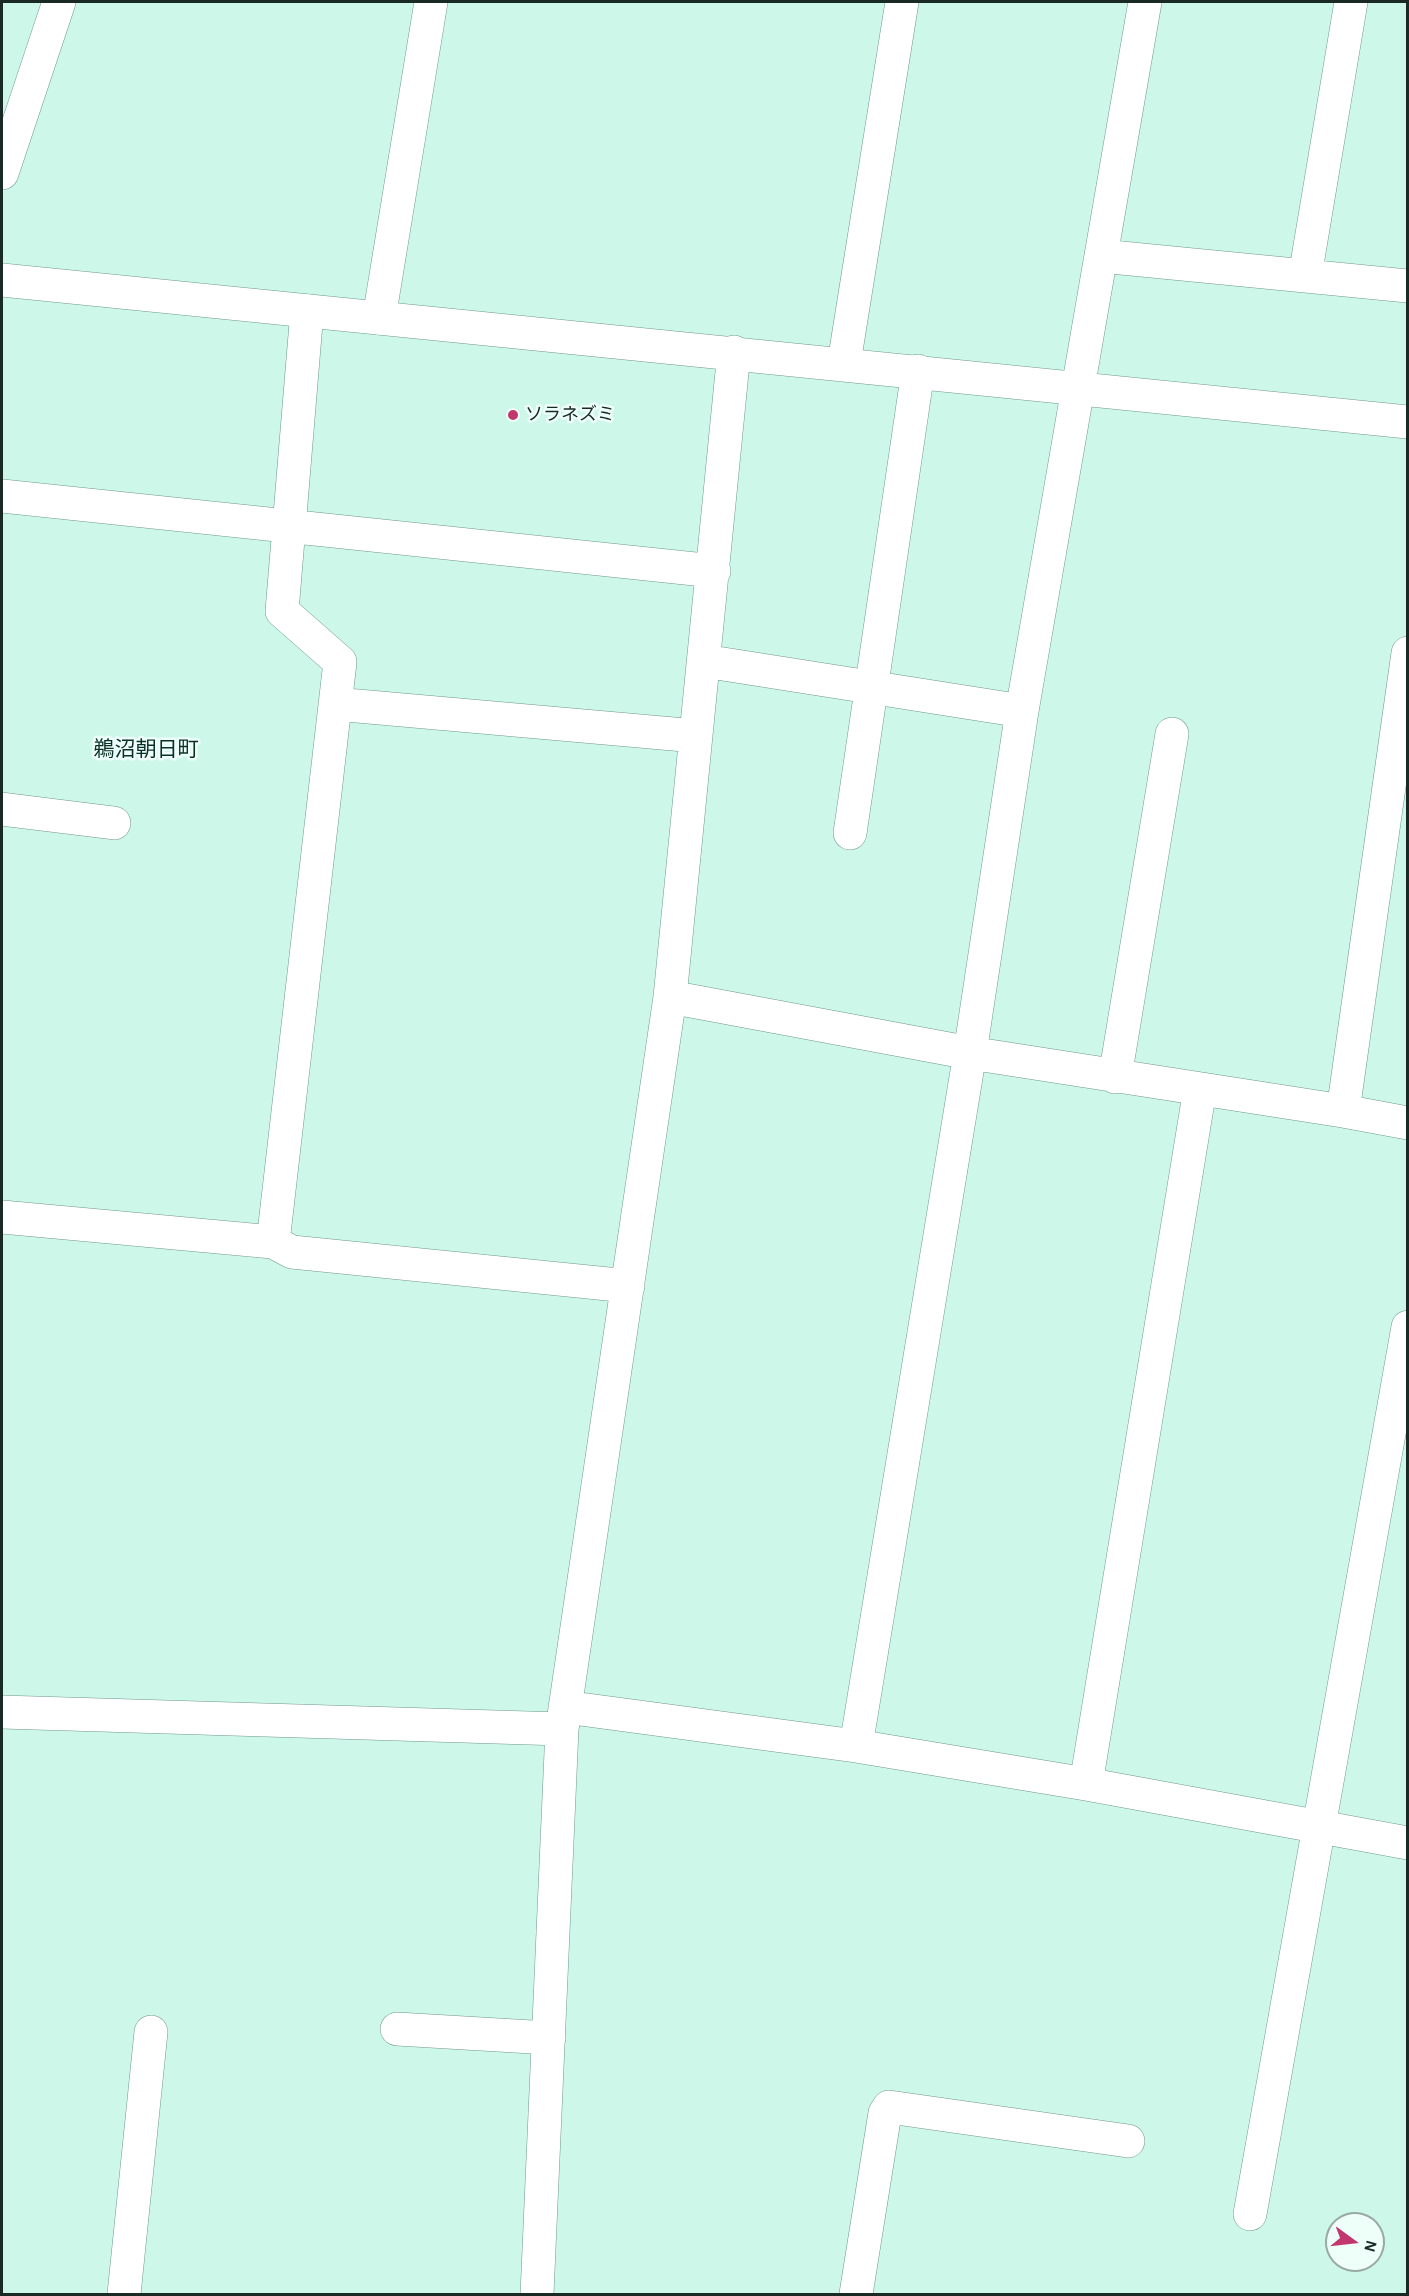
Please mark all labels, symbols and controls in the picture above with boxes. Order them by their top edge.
place label: ソラネズミ [525,404,615,426]
marker: ソラネズミ [506,408,520,422]
district label: 鵜沼朝日町 [94,737,198,763]
north arrow [1325,2212,1385,2272]
text: N [1361,2239,1380,2254]

